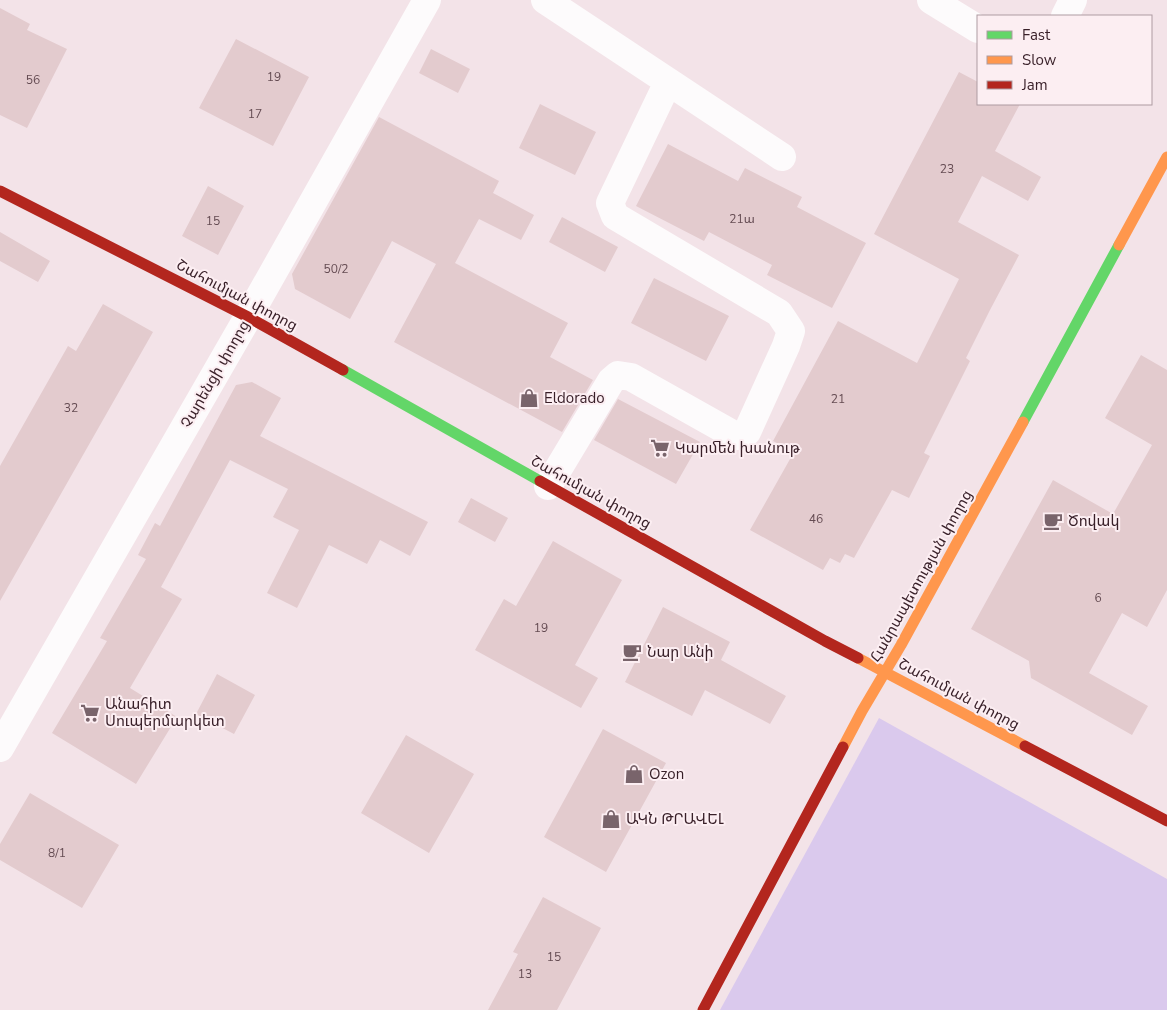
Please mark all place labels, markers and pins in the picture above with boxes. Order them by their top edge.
shop icon: Eldorado [518,387,540,409]
place label: Eldorado [544,388,605,408]
supermarket icon: Կարմեն խանութ [649,437,671,459]
place label: Կարմեն խանութ [675,438,801,458]
cafe icon: Ծովակ [1042,510,1064,532]
place label: Ծովակ [1068,511,1119,531]
cafe icon: Նար Անի [621,641,643,663]
place label: Նար Անի [647,642,713,662]
place label: Անահիտ Սուպերմարկետ [105,694,225,731]
supermarket icon: Անահիտ Սուպերմարկետ [79,702,101,724]
shop icon: Ozon [623,763,645,785]
place label: Ozon [649,764,684,784]
shop icon: ԱԿՆ ԹՐԱՎԵԼ [600,808,622,830]
place label: ԱԿՆ ԹՐԱՎԵԼ [626,809,724,829]

